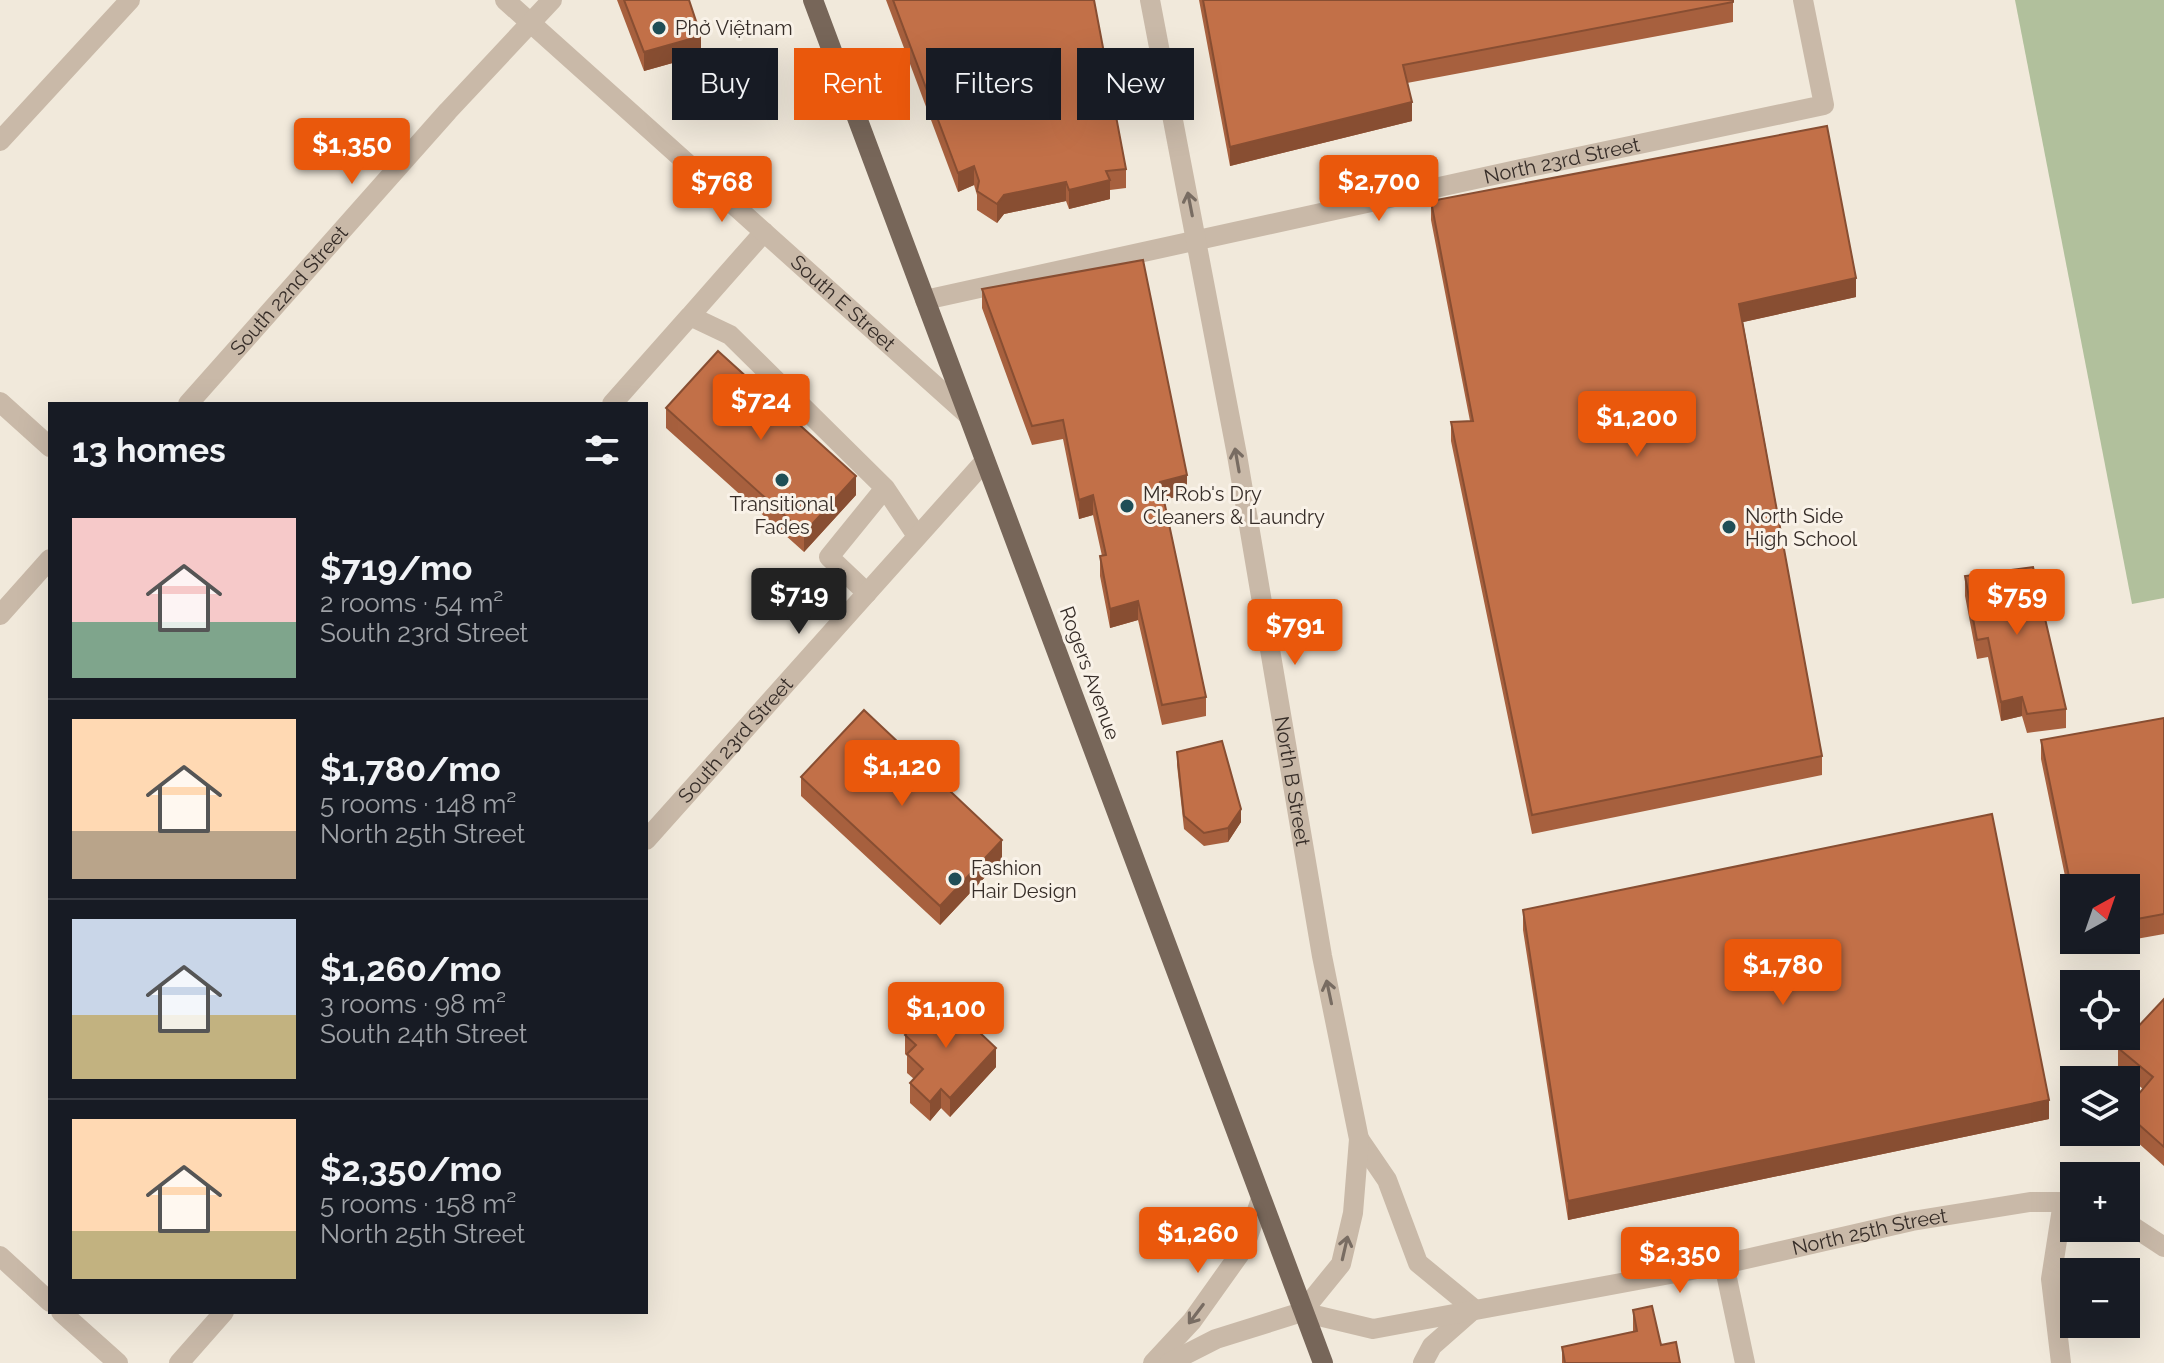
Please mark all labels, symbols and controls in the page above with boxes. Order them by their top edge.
place label: Phở Việtnam [675,16,793,40]
marker: Phở Việtnam [650,19,668,37]
chip: Buy [672,48,778,120]
chip: Rent [794,48,910,120]
chip: Filters [926,48,1061,120]
chip: New [1077,48,1194,120]
pin: $1,350 [287,118,417,186]
text: $1,350 [312,129,392,159]
street label: North 23rd Street [1482,132,1642,189]
pin: $2,700 [1314,155,1444,223]
pin: $768 [675,156,769,224]
text: $2,700 [1337,166,1421,196]
text: $768 [691,167,753,197]
one-way arrow [1181,192,1196,218]
street label: South 22nd Street [225,220,353,360]
street label: South E Street [786,250,901,356]
pin: $724 [714,374,808,442]
text: $724 [731,385,791,415]
pin: $1,200 [1572,391,1702,459]
text: $1,200 [1596,402,1678,432]
icon: filters [580,428,624,472]
text: 13 homes [72,430,226,470]
one-way arrow [1229,448,1244,473]
marker: Transitional Fades [773,471,791,489]
place label: Mr. Rob's Dry Cleaners & Laundry [1143,482,1325,529]
place label: Transitional Fades [730,492,835,539]
marker: Mr. Rob's Dry Cleaners & Laundry [1118,497,1136,515]
place label: North Side High School [1745,504,1858,551]
marker: North Side High School [1720,518,1738,536]
text: $719/mo [320,548,472,588]
icon: home [136,550,232,646]
pin: $719 [752,568,846,636]
pin: $759 [1970,569,2064,637]
text: $719 [769,579,829,609]
text: $759 [1987,580,2047,610]
text: 2 rooms · 54 m² [320,588,503,618]
pin: $791 [1248,599,1342,667]
street label: Rogers Avenue [1055,603,1125,743]
text: $791 [1265,610,1325,640]
text: South 23rd Street [320,618,528,648]
street label: South 23rd Street [673,672,798,808]
street label: North B Street [1269,714,1315,848]
pin: $1,120 [837,740,967,808]
text: $1,780/mo [320,749,501,789]
icon: home [136,751,232,847]
text: $1,120 [863,751,941,781]
text: 5 rooms · 148 m² [320,789,516,819]
text: North 25th Street [320,819,525,849]
place label: Fashion Hair Design [971,856,1077,903]
marker: Fashion Hair Design [946,870,964,888]
north arrow [2060,874,2140,954]
map controls [2060,874,2140,1338]
pin: $1,780 [1718,939,1848,1007]
text: $1,260/mo [320,949,501,989]
text: $1,780 [1742,950,1824,980]
icon: home [136,951,232,1047]
button: locate [2060,970,2140,1050]
one-way arrow [1321,980,1336,1005]
pin: $1,100 [881,982,1011,1050]
text: 3 rooms · 98 m² [320,989,506,1019]
text: $1,100 [906,993,986,1023]
text: South 24th Street [320,1019,528,1049]
button: layers [2060,1066,2140,1146]
text: $2,350/mo [320,1149,502,1189]
icon: home [136,1151,232,1247]
button: + [2060,1162,2140,1242]
text: 5 rooms · 158 m² [320,1189,516,1219]
street label: North 25th Street [1790,1204,1949,1260]
pin: $1,260 [1133,1207,1263,1275]
text: $1,260 [1157,1218,1239,1248]
text: North 25th Street [320,1219,525,1249]
pin: $2,350 [1615,1227,1745,1295]
one-way arrow [1338,1235,1353,1261]
text: $2,350 [1639,1238,1721,1268]
button: − [2060,1258,2140,1338]
one-way arrow [1188,1303,1205,1325]

